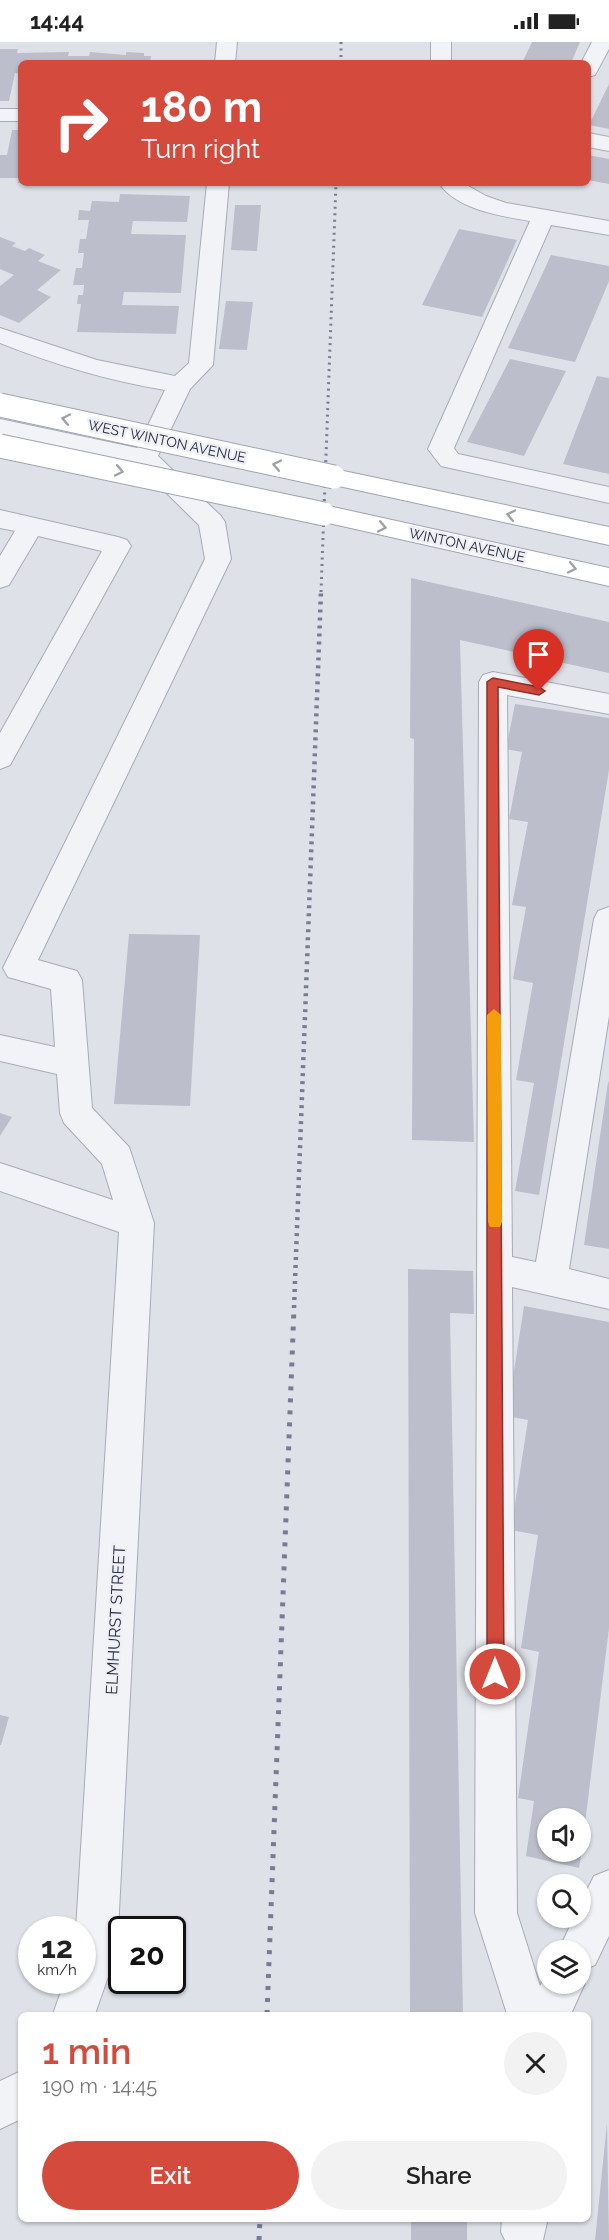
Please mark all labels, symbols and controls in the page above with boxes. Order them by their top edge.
text: 14:44 [30,8,84,34]
text: 180 m [141,83,262,132]
icon: right [42,84,120,162]
text: Turn right [141,133,260,164]
one-way arrow [61,414,71,427]
street label: WEST WINTON AVENUE [87,416,247,466]
one-way arrow [272,459,282,472]
one-way arrow [114,464,124,477]
one-way arrow [506,509,516,522]
one-way arrow [376,519,386,532]
street label: WINTON AVENUE [408,525,526,565]
one-way arrow [567,561,577,574]
pin [513,629,564,691]
icon: arrive [522,638,555,671]
street label: ELMHURST STREET [102,1545,129,1695]
position arrow [463,1642,527,1706]
map controls [537,1808,591,1994]
button: sound [537,1808,591,1862]
button: search [537,1874,591,1928]
speed limit sign: 20 [108,1916,186,1994]
text: 12 [41,1930,73,1965]
button: layers [537,1940,591,1994]
text: km/h [37,1961,77,1979]
text: 1 min [42,2030,131,2072]
button: close [504,2032,567,2095]
text: 190 m · 14:45 [42,2074,157,2098]
button: Exit [42,2141,299,2210]
button: Share [311,2141,567,2210]

